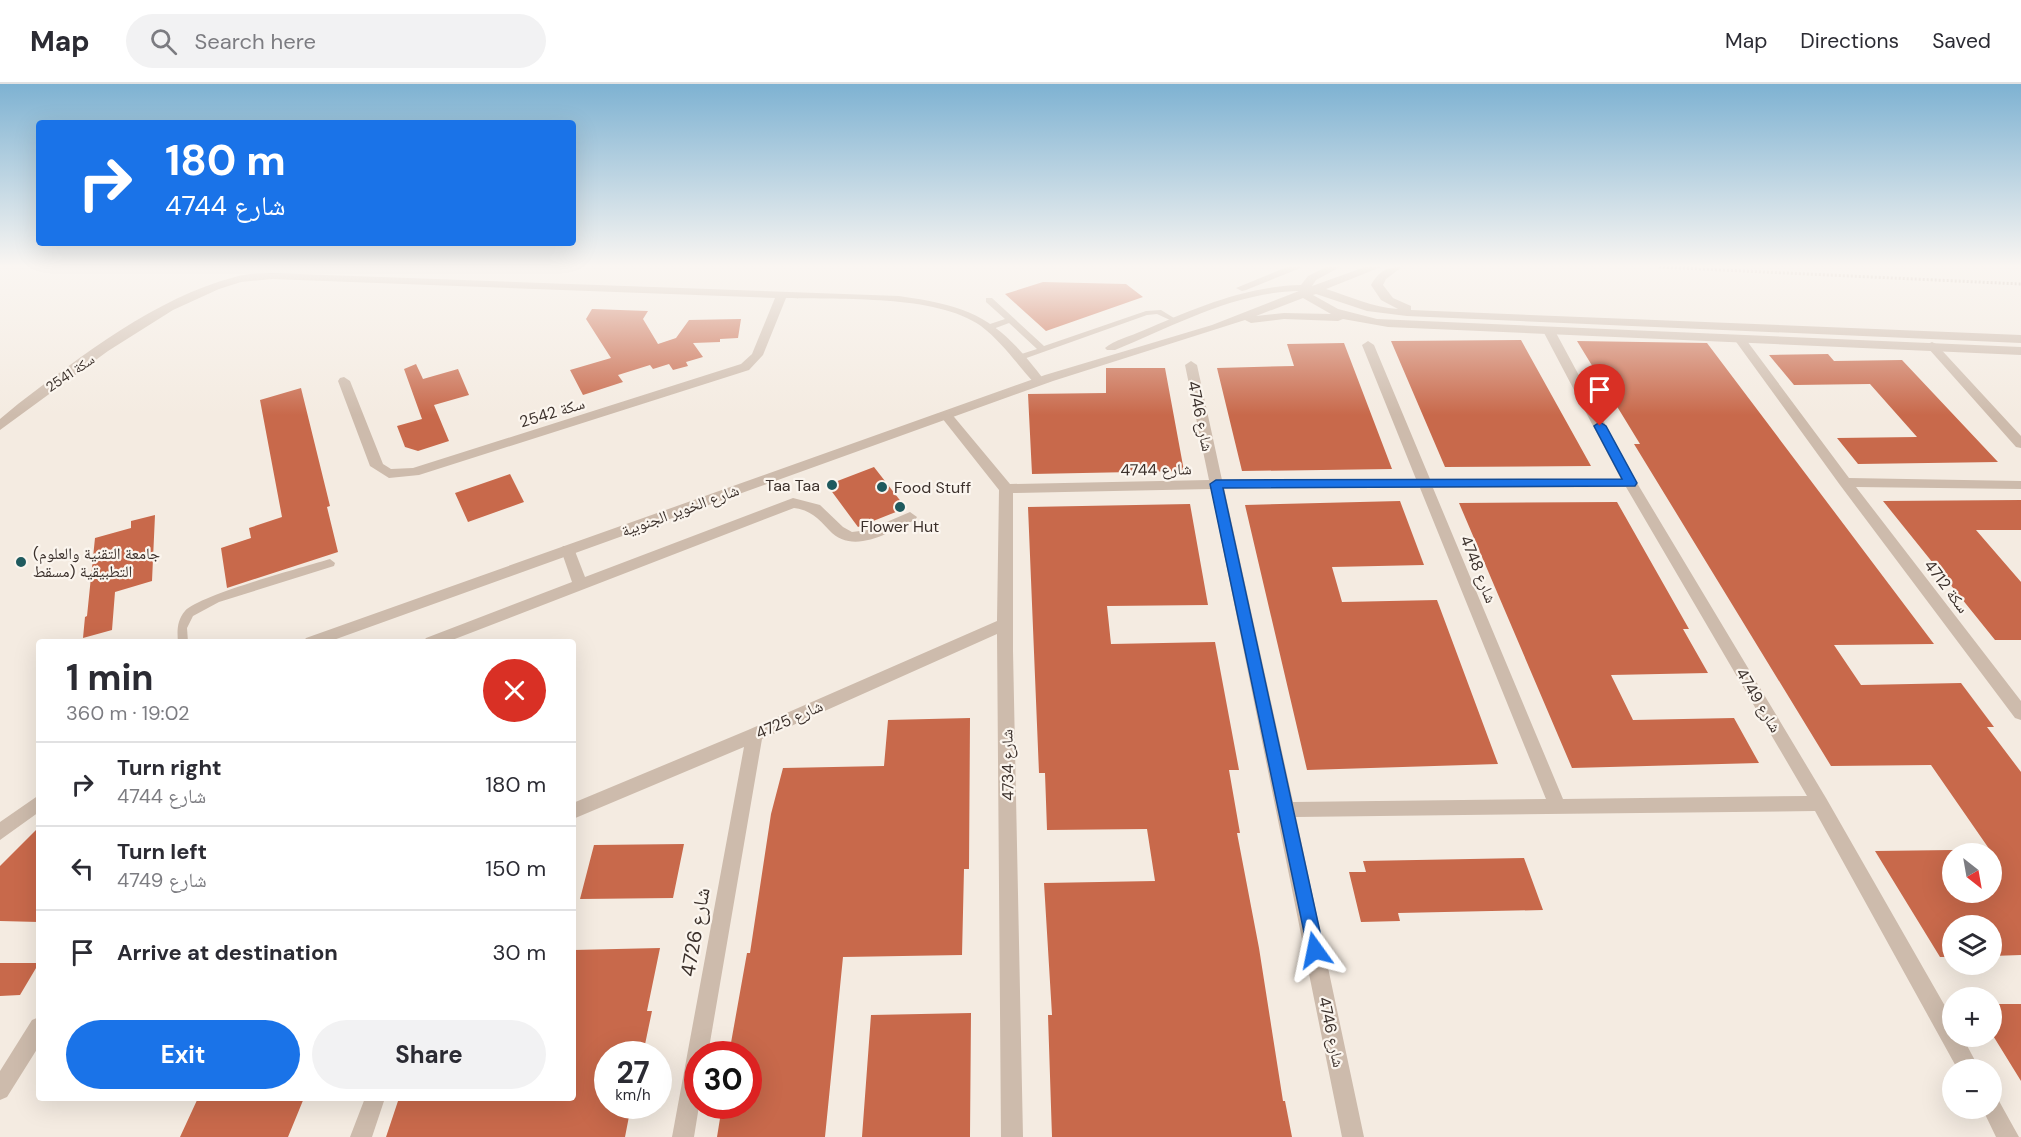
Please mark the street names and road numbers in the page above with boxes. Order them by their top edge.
street label: سكة 2541 [42,350,98,396]
street label: 4746 شارع [1183,379,1218,453]
street label: سكة 2542 [517,393,587,432]
street label: 4744 شارع [1120,458,1192,481]
street label: شارع الخوير الجنوبية [618,479,742,541]
street label: 4748 شارع [1455,532,1502,606]
street label: سكة 4712 [1920,555,1974,617]
street label: 4749 شارع [1731,664,1786,736]
street label: 4725 شارع [752,695,826,744]
street label: 4734 شارع [996,729,1019,801]
street label: 4726 شارع [674,886,716,978]
street label: 4746 شارع [1314,995,1349,1069]

